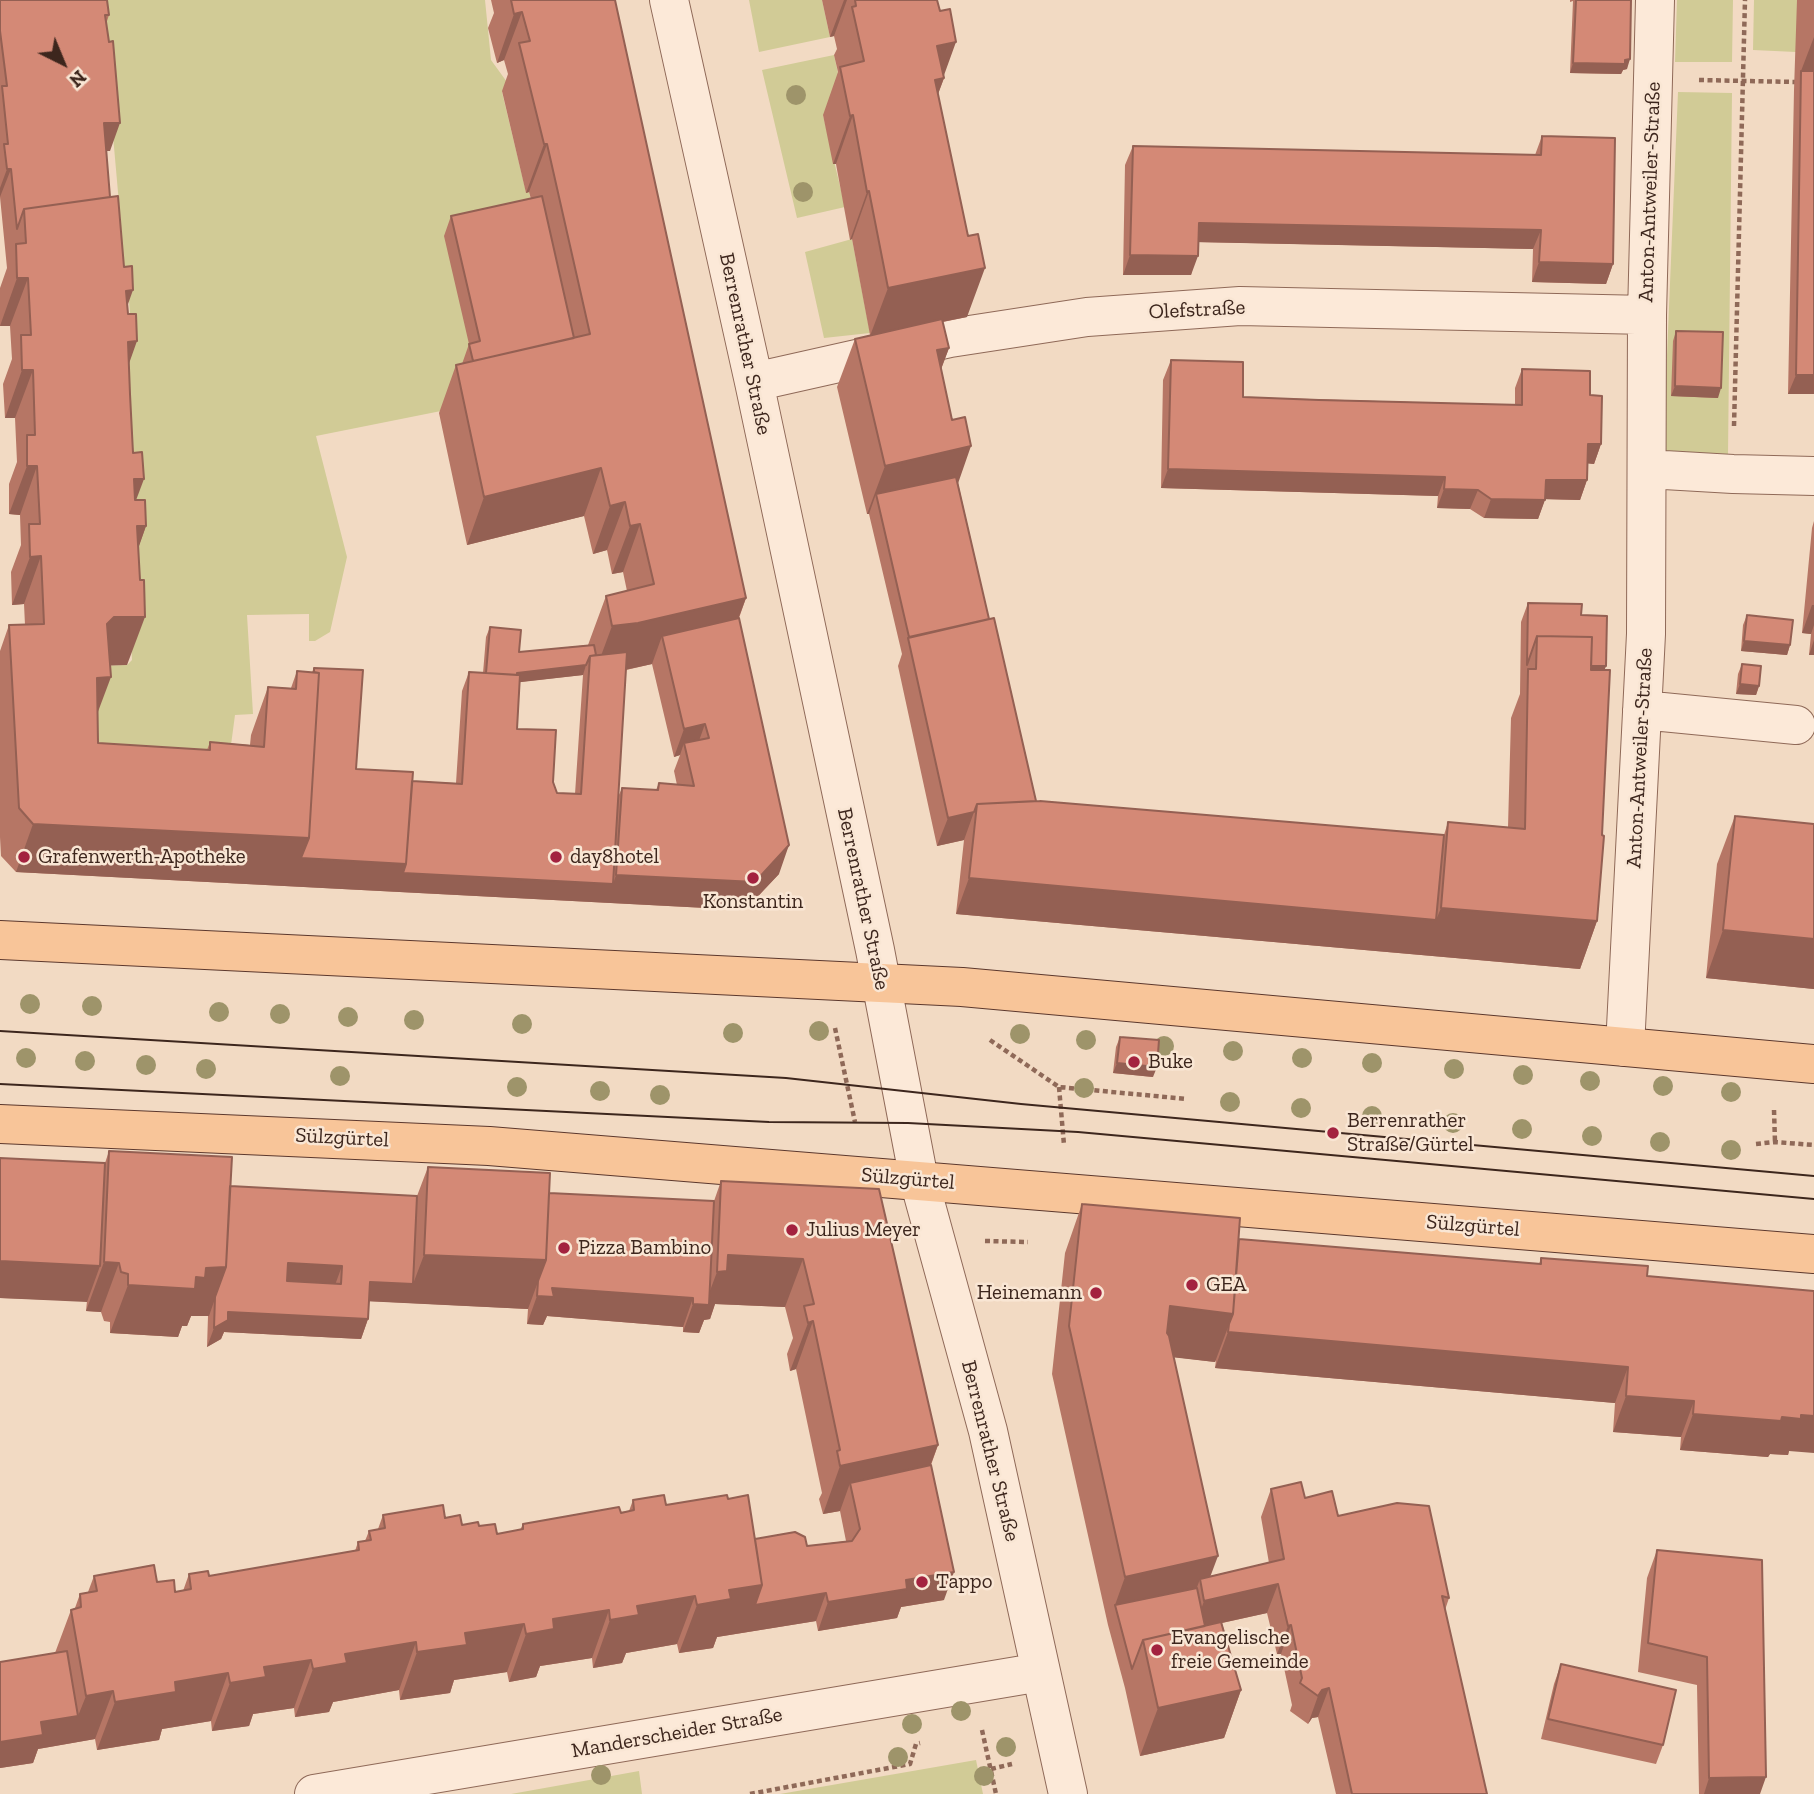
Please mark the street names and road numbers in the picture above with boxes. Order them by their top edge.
street label: Anton-Antweiler-Straße [1634,81,1666,303]
street label: Berrenrather Straße [713,251,777,437]
street label: Olefstraße [1148,295,1246,325]
street label: Anton-Antweiler-Straße [1622,647,1658,869]
street label: Berrenrather Straße [831,806,895,992]
street label: Sülzgürtel [295,1123,389,1153]
street label: Sülzgürtel [860,1162,956,1196]
street label: Sülzgürtel [1425,1209,1521,1243]
street label: Berrenrather Straße [955,1358,1025,1544]
street label: Manderscheider Straße [570,1702,784,1764]

